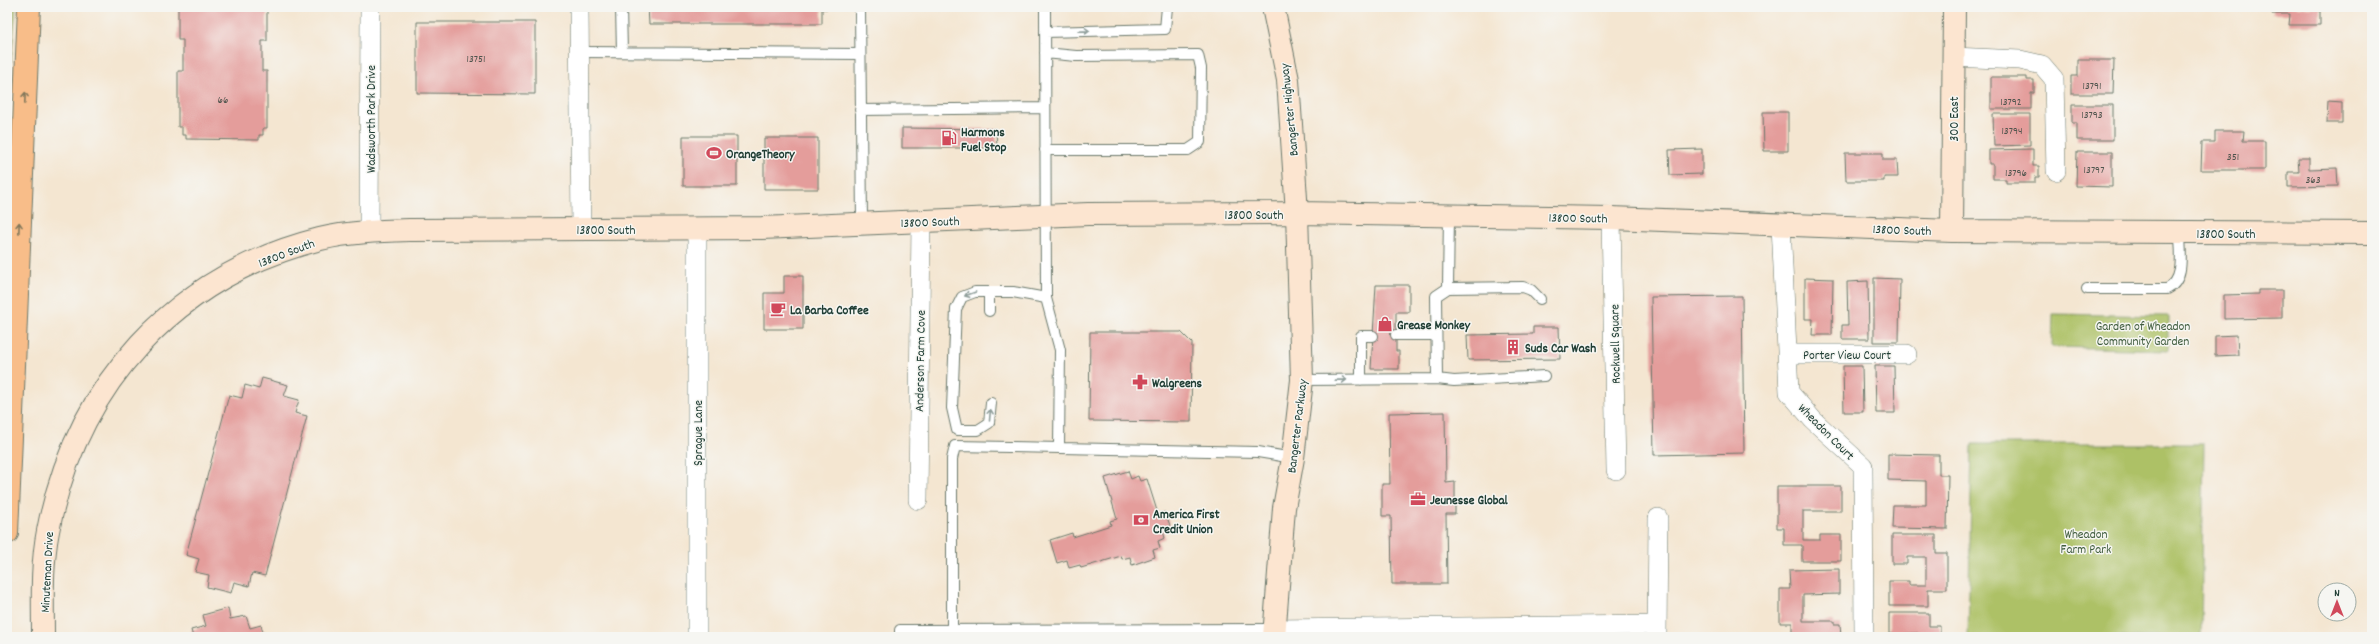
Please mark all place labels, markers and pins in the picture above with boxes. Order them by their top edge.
place label: Harmons Fuel Stop [961,124,1007,158]
fuel station icon: Harmons Fuel Stop [940,129,958,147]
sports icon: OrangeTheory [705,144,723,162]
place label: OrangeTheory [726,146,795,165]
cafe icon: La Barba Coffee [769,300,787,318]
place label: La Barba Coffee [790,302,869,321]
shop icon: Grease Monkey [1376,315,1394,333]
place label: Grease Monkey [1397,317,1471,336]
building icon: Suds Car Wash [1504,338,1522,356]
place label: Suds Car Wash [1525,340,1596,359]
pharmacy icon: Walgreens [1131,373,1149,391]
place label: Walgreens [1152,375,1203,394]
office icon: Jeunesse Global [1409,490,1427,508]
place label: Jeunesse Global [1430,492,1509,511]
place label: America First Credit Union [1153,506,1220,540]
bank icon: America First Credit Union [1132,511,1150,529]

